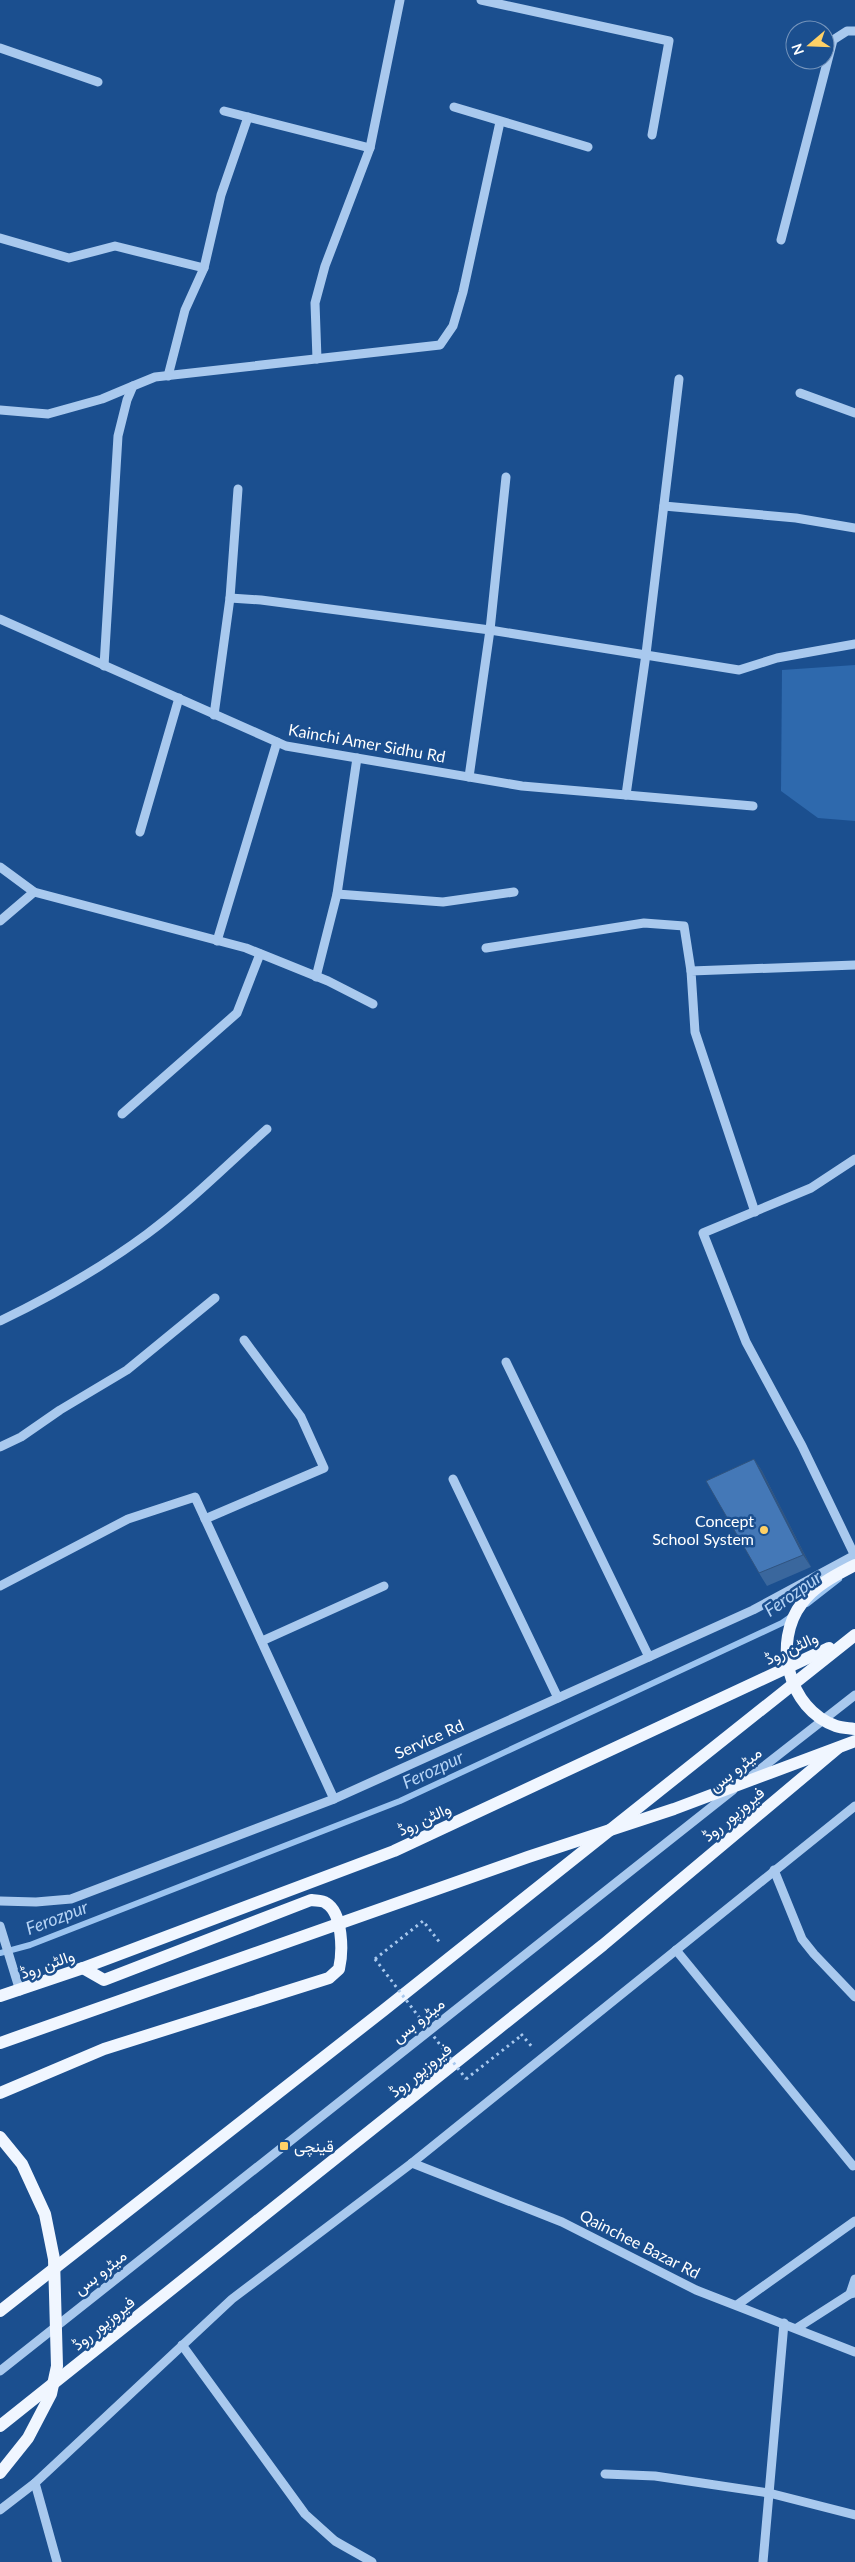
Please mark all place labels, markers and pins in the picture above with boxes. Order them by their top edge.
place label: Concept School System [652,1511,754,1548]
marker: Concept School System [758,1524,770,1536]
place label: قینچی [294,2136,334,2158]
marker: قینچی [278,2140,290,2152]

